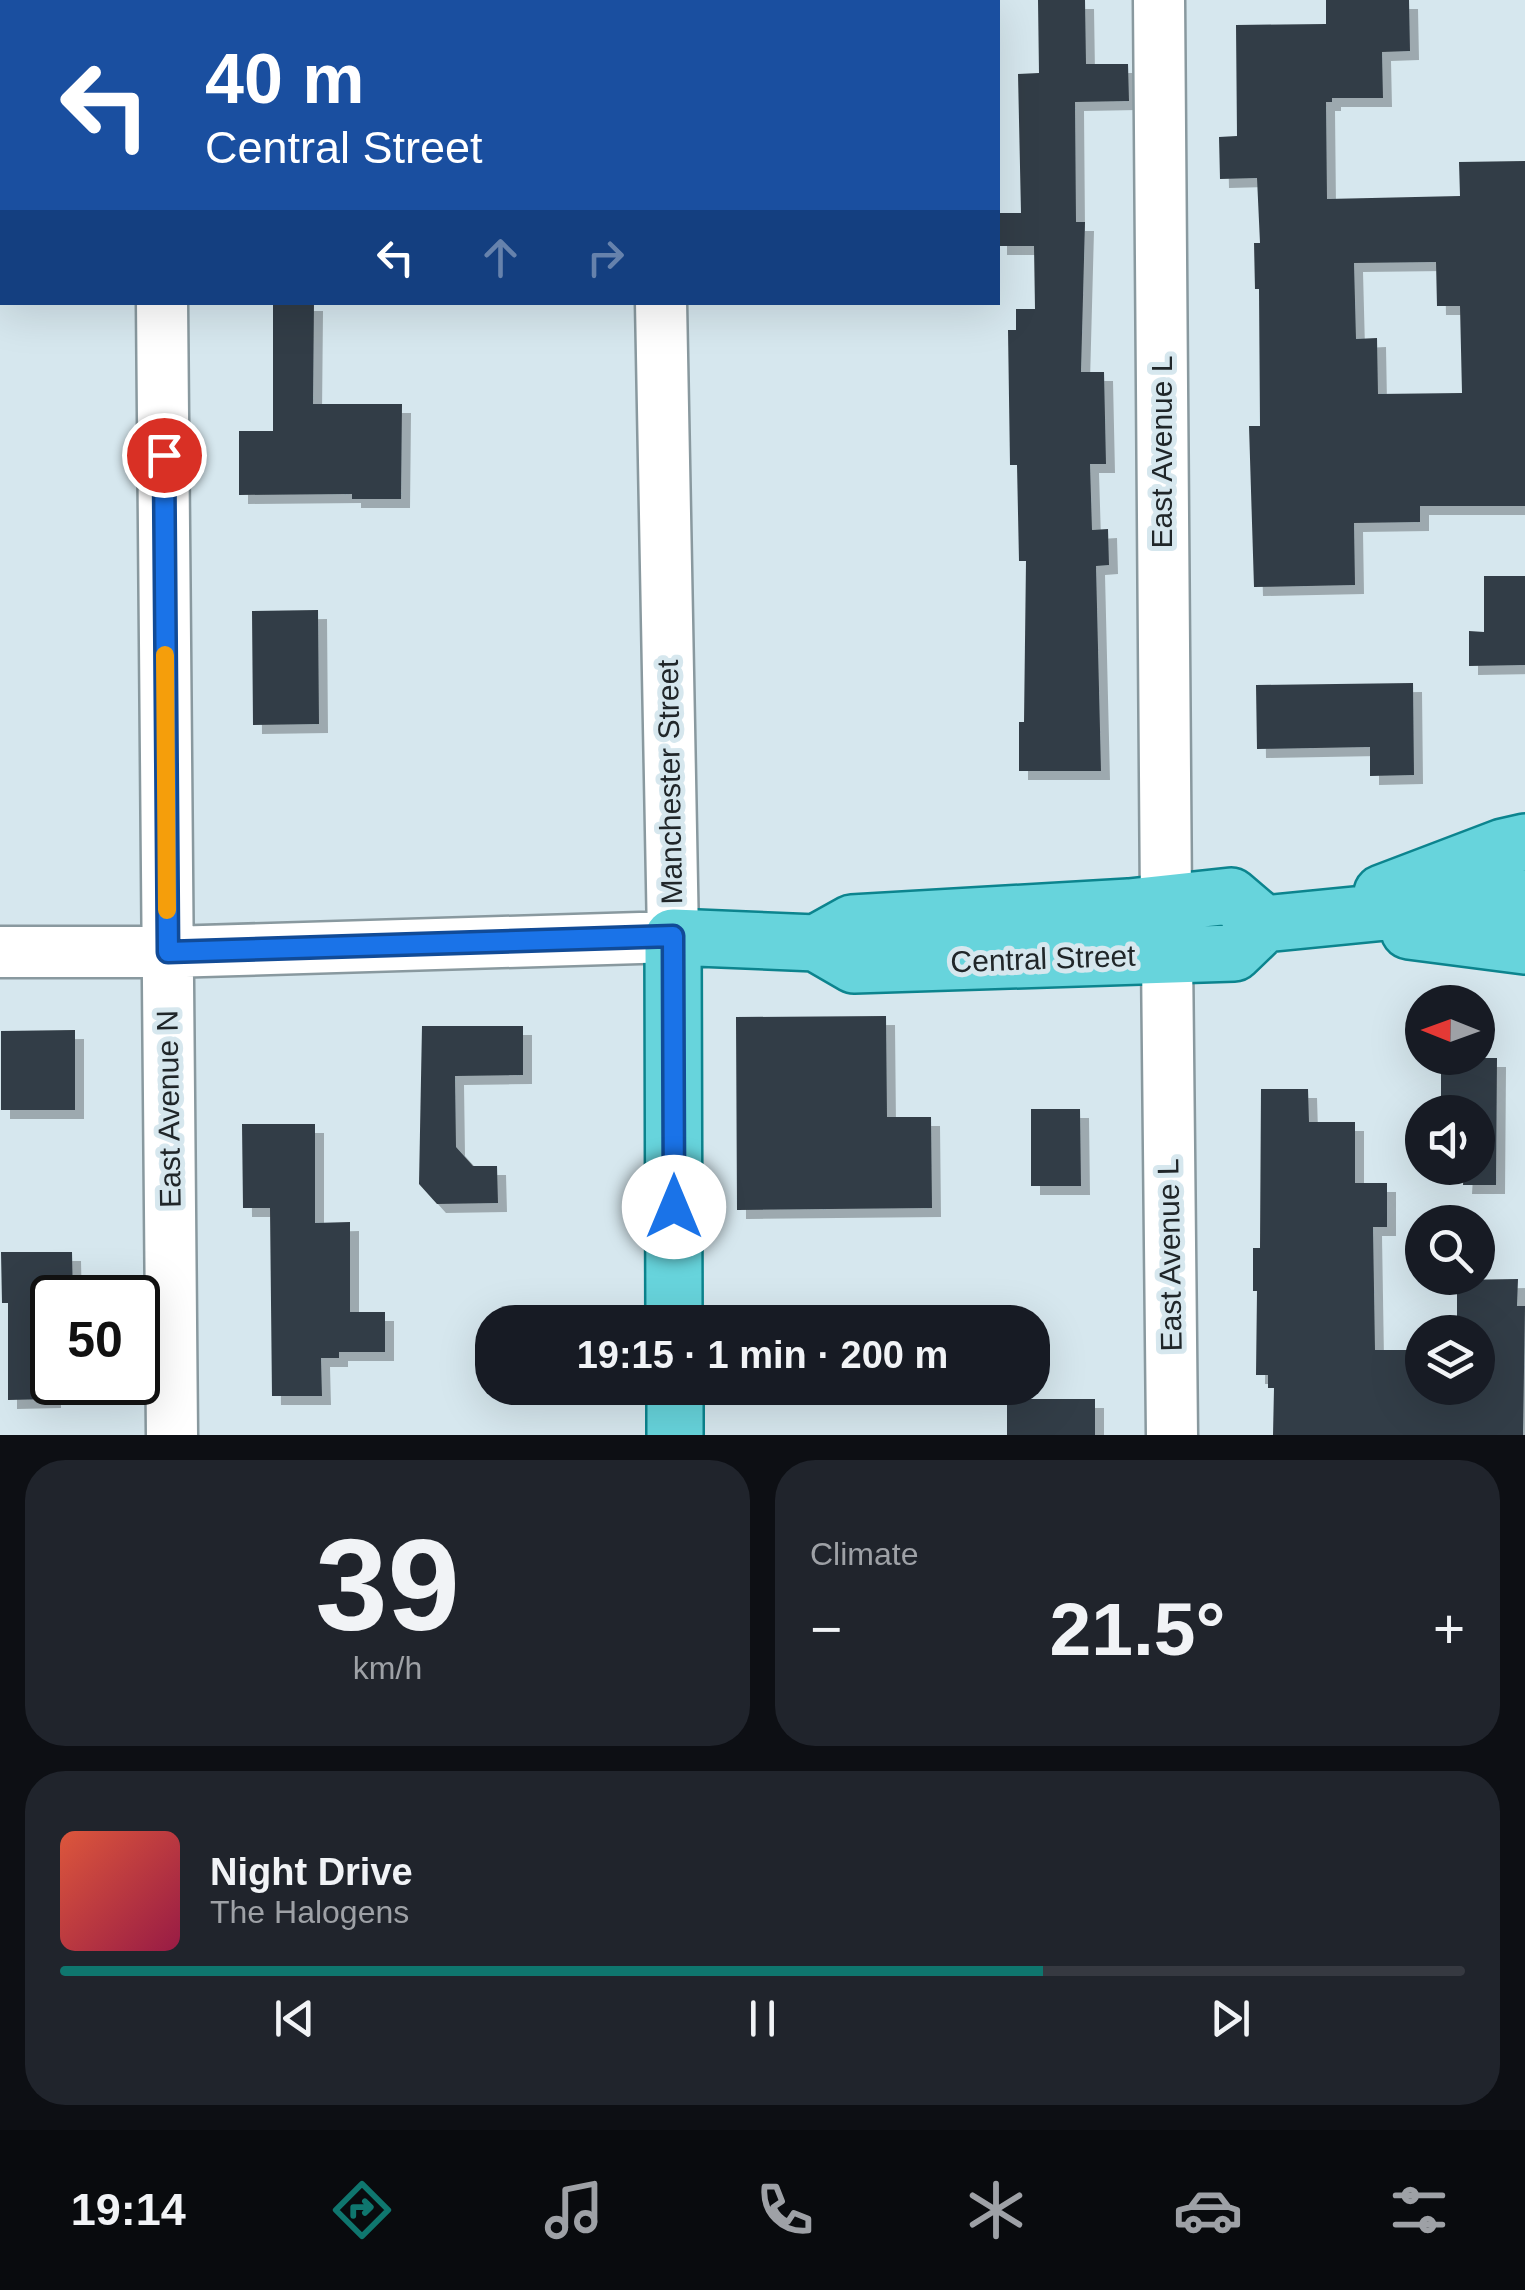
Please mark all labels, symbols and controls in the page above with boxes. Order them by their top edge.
icon: left [40,40,170,170]
text: 40 m [205,40,365,118]
text: Central Street [205,122,483,173]
icon: left [368,230,423,285]
icon: ahead [473,230,528,285]
icon: right [578,230,633,285]
street label: East Avenue L [1145,356,1178,548]
pin [122,413,207,498]
icon: arrive [137,428,192,483]
street label: Manchester Street [651,659,688,905]
street label: Central Street [950,939,1137,978]
north arrow [1405,985,1495,1075]
map controls [1405,985,1495,1405]
street label: East Avenue N [150,1010,187,1208]
button: sound [1405,1095,1495,1185]
position arrow [622,1155,726,1259]
street label: East Avenue L [1151,1158,1188,1352]
button: search [1405,1205,1495,1295]
speed limit sign: 50 [30,1275,160,1405]
button: layers [1405,1315,1495,1405]
text: 19:15 · 1 min · 200 m [577,1334,948,1376]
text: 39 [315,1512,460,1658]
text: Climate [810,1536,918,1572]
text: 21.5° [1050,1587,1225,1671]
text: − [810,1598,842,1660]
text: + [1433,1598,1465,1660]
text: km/h [353,1650,422,1686]
text: Night Drive [210,1851,413,1893]
text: The Halogens [210,1894,409,1930]
icon: previous [267,1991,322,2046]
icon: pause [735,1991,790,2046]
icon: next [1203,1991,1258,2046]
icon: directions [327,2175,397,2245]
icon: music [539,2175,609,2245]
icon: phone [750,2175,820,2245]
icon: climate [961,2175,1031,2245]
icon: car [1173,2175,1243,2245]
icon: filters [1384,2175,1454,2245]
text: 19:14 [71,2184,186,2235]

